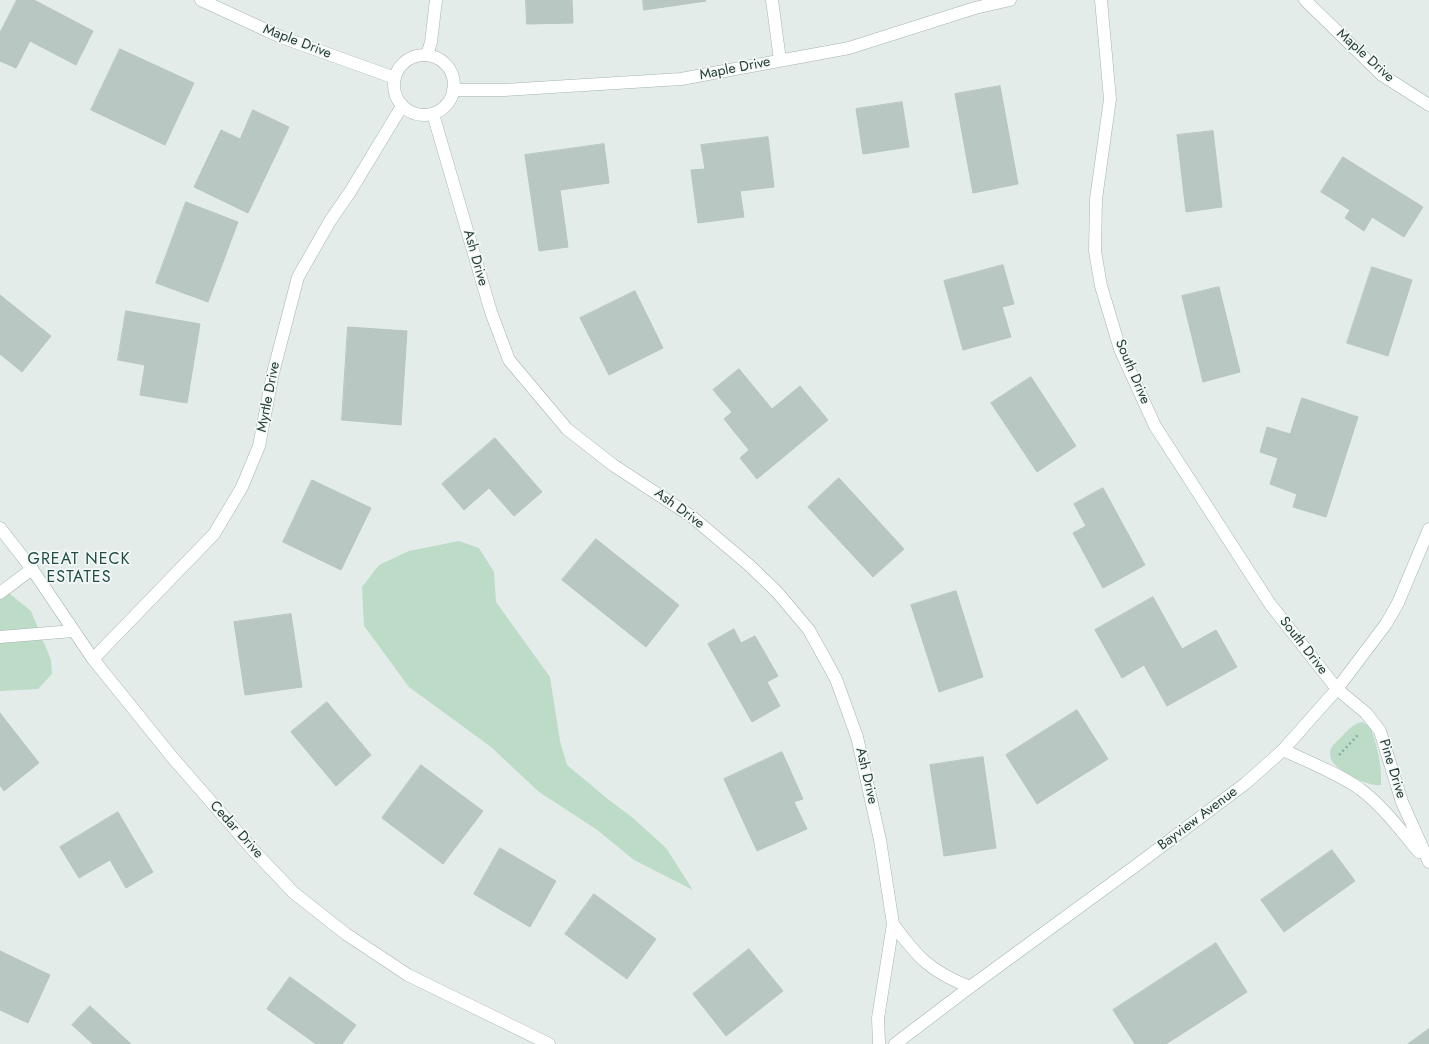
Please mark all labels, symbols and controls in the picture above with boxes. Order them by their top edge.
street label: Maple Drive [260,21,334,63]
street label: Maple Drive [1333,26,1397,86]
street label: Maple Drive [698,54,772,84]
street label: Ash Drive [459,228,491,288]
street label: South Drive [1111,337,1153,407]
street label: Myrtle Drive [254,360,284,434]
street label: Ash Drive [651,485,707,533]
district label: GREAT NECK ESTATES [27,550,131,588]
street label: South Drive [1275,614,1331,678]
street label: Pine Drive [1375,737,1409,801]
street label: Ash Drive [851,746,881,806]
street label: Bayview Avenue [1155,784,1241,854]
street label: Cedar Drive [206,798,266,862]

